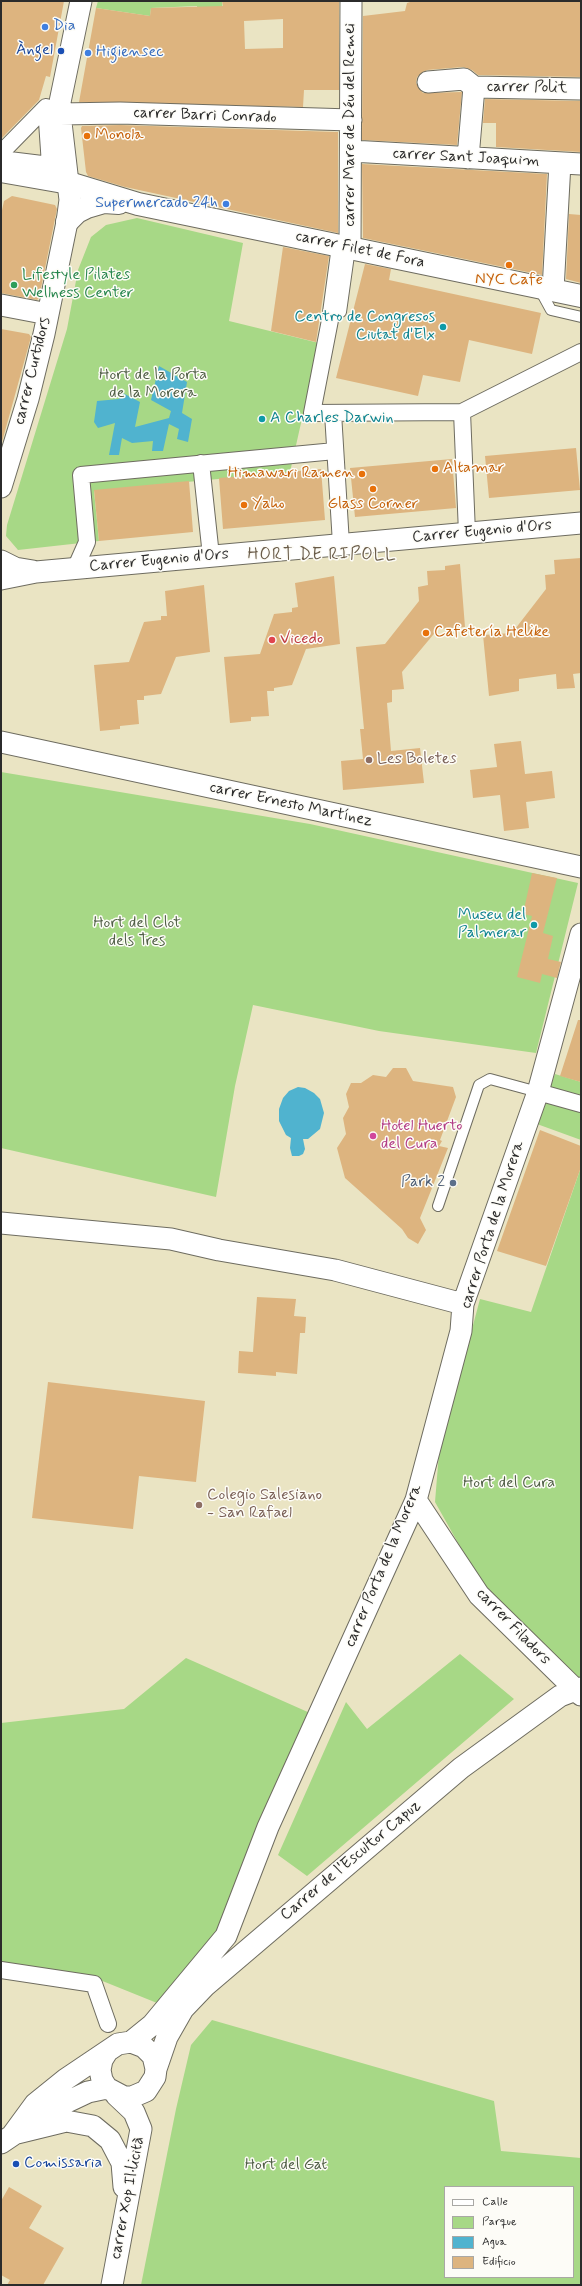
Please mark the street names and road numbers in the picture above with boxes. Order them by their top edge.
street label: carrer Mare de Déu del Remei [341,23,361,227]
street label: carrer Polit [487,78,567,98]
street label: carrer Barri Conrado [133,104,277,128]
street label: carrer Sant Joaquim [392,145,540,171]
street label: carrer Filet de Fora [294,227,426,273]
street label: carrer Curtidors [10,315,56,427]
street label: Carrer Eugenio d'Ors [411,516,553,548]
street label: Carrer Eugenio d'Ors [88,545,230,577]
street label: carrer Ernesto Martínez [208,778,374,832]
street label: carrer Porta de la Morera [457,1139,529,1311]
street label: carrer Porta de la Morera [341,1482,427,1650]
street label: carrer Filadors [472,1585,554,1669]
street label: Carrer de l'Escultor Capuz [277,1797,425,1925]
street label: carrer Xop Il·licità [107,2135,149,2261]

